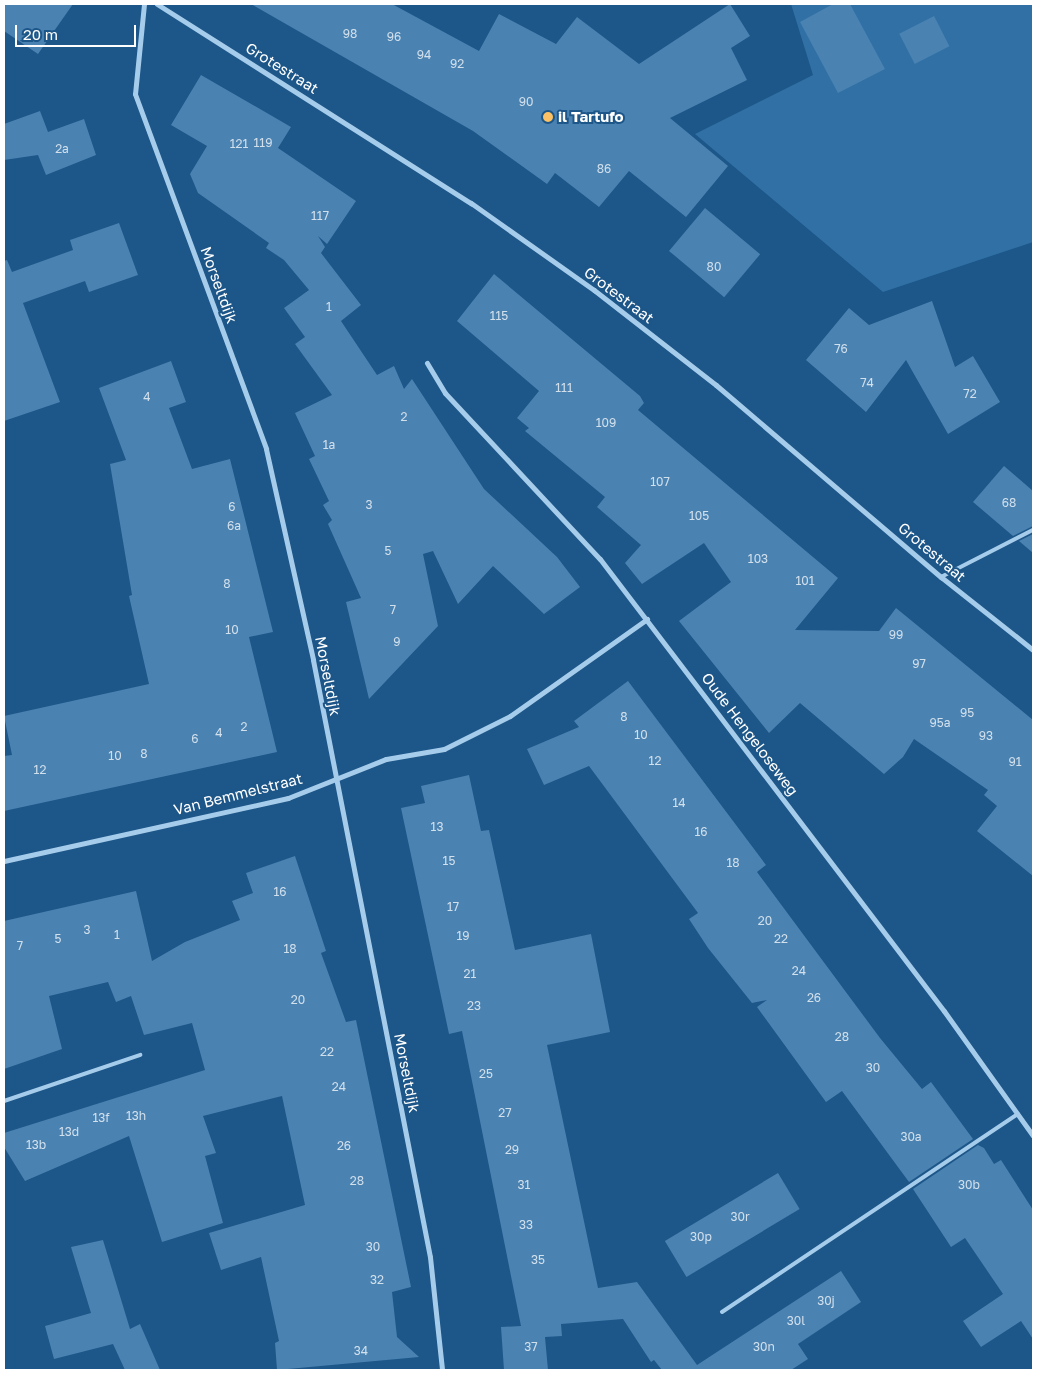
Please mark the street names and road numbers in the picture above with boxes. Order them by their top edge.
street label: Grotestraat [242,39,322,97]
street label: Morseltdijk [197,244,241,326]
street label: Grotestraat [581,263,657,327]
street label: Grotestraat [895,519,969,585]
street label: Morseltdijk [311,635,345,717]
street label: Oude Hengeloseweg [698,669,802,799]
street label: Van Bemmelstraat [172,769,304,819]
street label: Morseltdijk [390,1032,424,1114]

